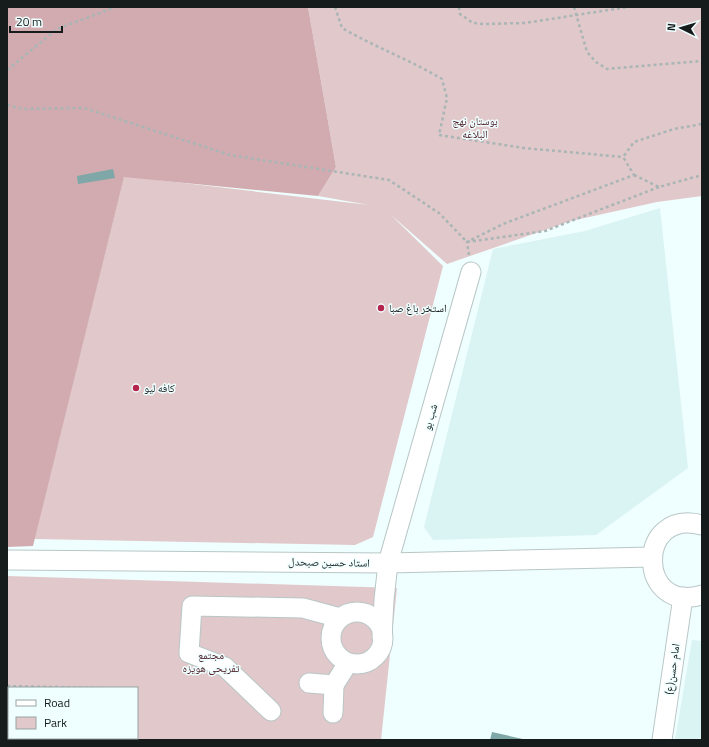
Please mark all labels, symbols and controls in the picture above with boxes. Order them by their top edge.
scale bar [10,8,62,34]
north arrow [661,8,701,48]
text: 20 m [16,12,42,31]
text: N [663,23,679,32]
park label: بوستان نهج البلاغه [452,113,498,142]
place label: استخر باغ صبا [389,300,447,316]
marker: استخر باغ صبا [376,303,386,313]
place label: کافه لیو [144,380,175,396]
marker: کافه لیو [131,383,141,393]
street label: شب بو [419,402,441,432]
street label: استاد حسین صبحدل [288,553,370,571]
street label: امام حسن(ع) [661,642,683,696]
park label: مجتمع تفریحی هویزه [183,647,240,676]
legend [8,687,138,739]
text: Road [44,693,70,712]
text: Park [44,713,67,732]

